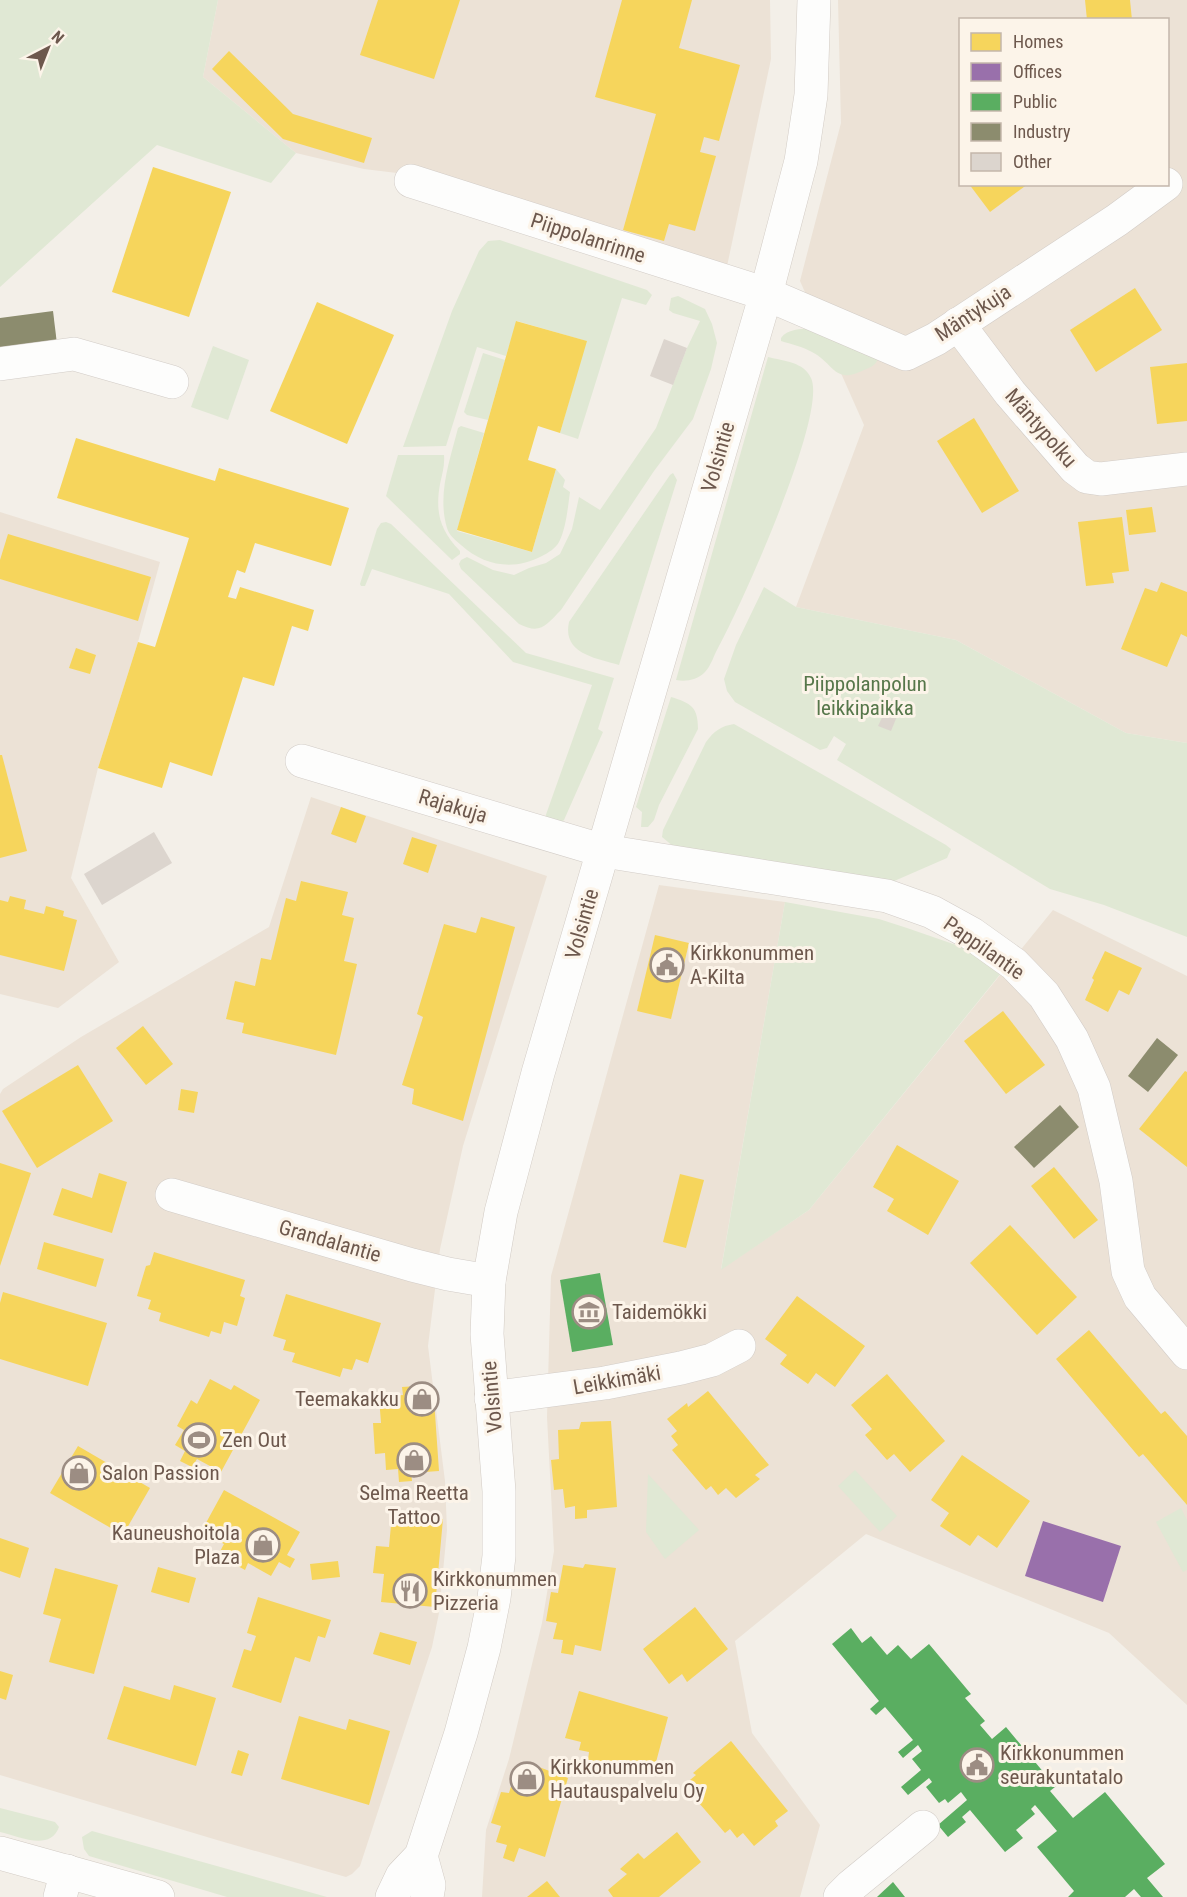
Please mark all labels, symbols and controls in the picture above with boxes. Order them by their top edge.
north arrow [18,18,78,78]
legend [959,18,1169,186]
text: N [48,27,68,48]
text: Homes [1013,31,1063,52]
text: Offices [1013,61,1062,82]
text: Public [1013,91,1057,112]
text: Industry [1013,121,1071,142]
text: Other [1013,151,1052,172]
street label: Piippolanrinne [528,208,648,268]
street label: Mäntykuja [931,280,1015,346]
street label: Mäntypolku [1000,384,1082,472]
street label: Volsintie [697,419,740,495]
park label: Piippolanpolun leikkipaikka [803,672,927,720]
street label: Rajakuja [416,784,490,828]
street label: Volsintie [561,886,604,962]
street label: Pappilantie [939,911,1029,985]
place label: Kirkkonummen A-Kilta [690,941,814,989]
public building icon: Kirkkonummen A-Kilta [649,947,685,983]
street label: Grandalantie [276,1215,384,1267]
museum icon: Taidemökki [571,1294,607,1330]
place label: Taidemökki [612,1300,707,1324]
street label: Volsintie [477,1360,507,1434]
street label: Leikkimäki [571,1360,663,1400]
shop icon: Teemakakku [404,1381,440,1417]
place label: Teemakakku [295,1387,399,1411]
sports icon: Zen Out [181,1422,217,1458]
place label: Zen Out [222,1428,287,1452]
shop icon: Selma Reetta Tattoo [396,1442,432,1478]
shop icon: Salon Passion [61,1455,97,1491]
place label: Salon Passion [102,1461,220,1485]
place label: Selma Reetta Tattoo [359,1481,469,1529]
place label: Kauneushoitola Plaza [112,1521,240,1569]
shop icon: Kauneushoitola Plaza [245,1527,281,1563]
place label: Kirkkonummen Pizzeria [433,1567,557,1615]
restaurant icon: Kirkkonummen Pizzeria [392,1573,428,1609]
place label: Kirkkonummen seurakuntatalo [1000,1741,1124,1789]
public building icon: Kirkkonummen seurakuntatalo [959,1747,995,1783]
place label: Kirkkonummen Hautauspalvelu Oy [550,1755,705,1803]
shop icon: Kirkkonummen Hautauspalvelu Oy [509,1761,545,1797]

